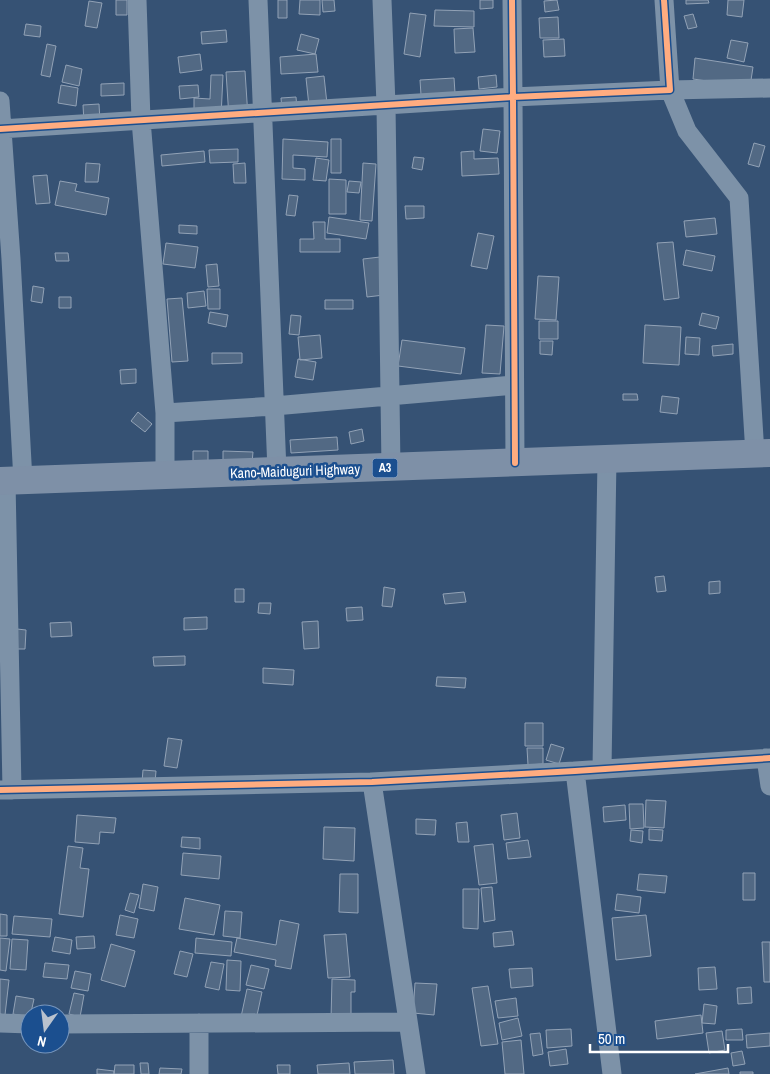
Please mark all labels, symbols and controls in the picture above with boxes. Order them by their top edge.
road number: A3 [372,458,398,478]
street label: Kano-Maiduguri Highway [230,460,361,482]
north arrow [20,1004,70,1054]
scale bar [590,1022,728,1054]
text: 50 m [598,1028,625,1049]
text: N [36,1032,48,1051]

